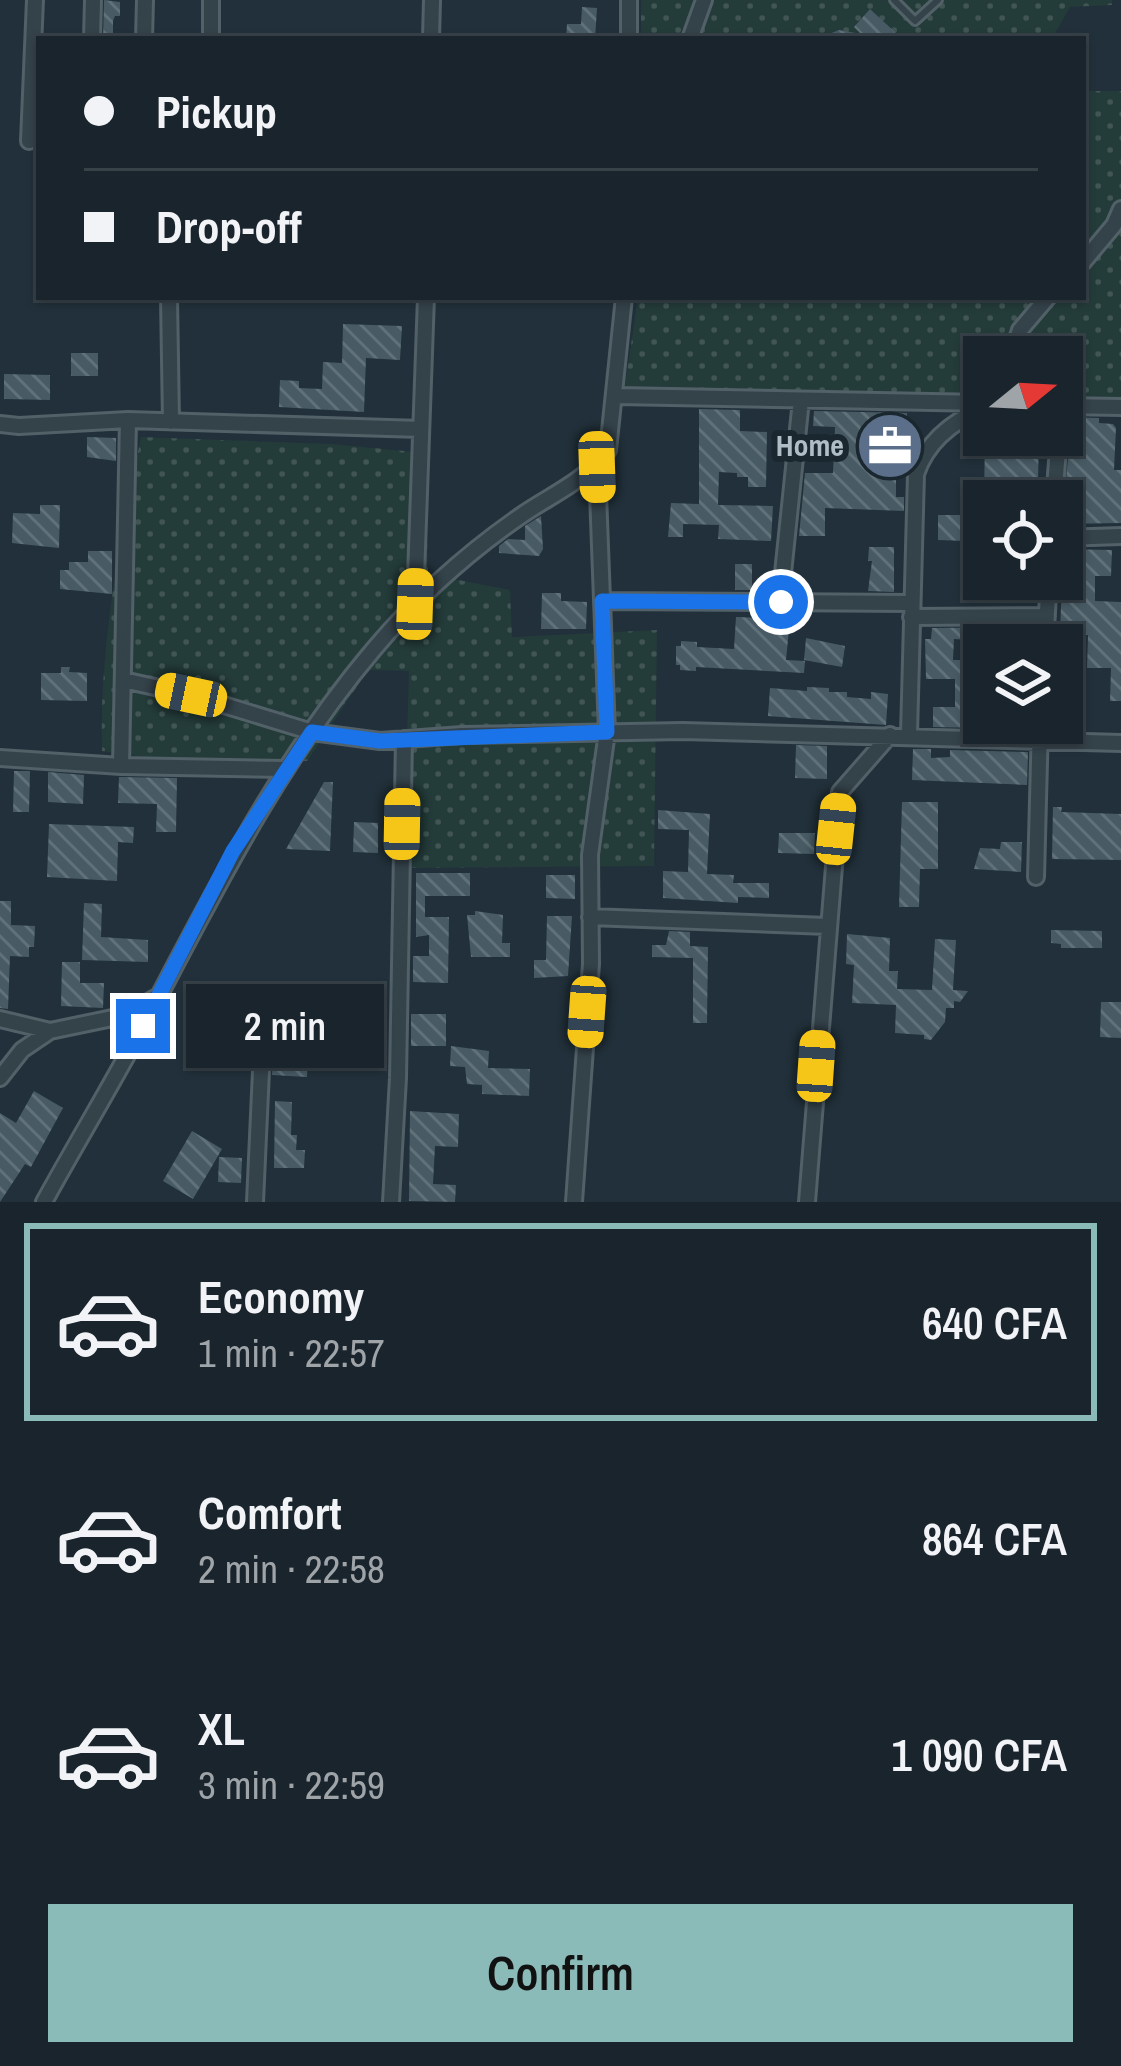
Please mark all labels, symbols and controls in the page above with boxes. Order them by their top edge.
text: Pickup [156,81,277,142]
text: Drop-off [156,196,302,257]
north arrow [963,336,1083,456]
map controls [963,336,1083,744]
office icon: Home [855,411,925,481]
place label: Home [776,425,844,465]
car [578,430,616,504]
button: locate [963,480,1083,600]
car [396,567,434,641]
route start [754,575,808,629]
button: layers [963,624,1083,744]
car [152,670,230,720]
car [383,788,421,860]
car [814,791,858,867]
car [567,975,607,1049]
callout: 2 min [185,984,383,1068]
route end [116,999,170,1053]
text: 2 min [244,1000,326,1052]
car [796,1029,836,1103]
text: Economy [198,1266,364,1327]
icon: car [54,1268,162,1376]
text: 640 CFA [922,1292,1067,1353]
text: 1 min · 22:57 [198,1327,385,1379]
text: Comfort [198,1482,341,1543]
icon: car [54,1484,162,1592]
text: 864 CFA [922,1508,1067,1569]
text: 2 min · 22:58 [198,1543,385,1595]
text: XL [198,1698,245,1759]
icon: car [54,1700,162,1808]
text: 1 090 CFA [891,1724,1067,1785]
text: 3 min · 22:59 [198,1759,385,1811]
button: Confirm [48,1904,1073,2042]

